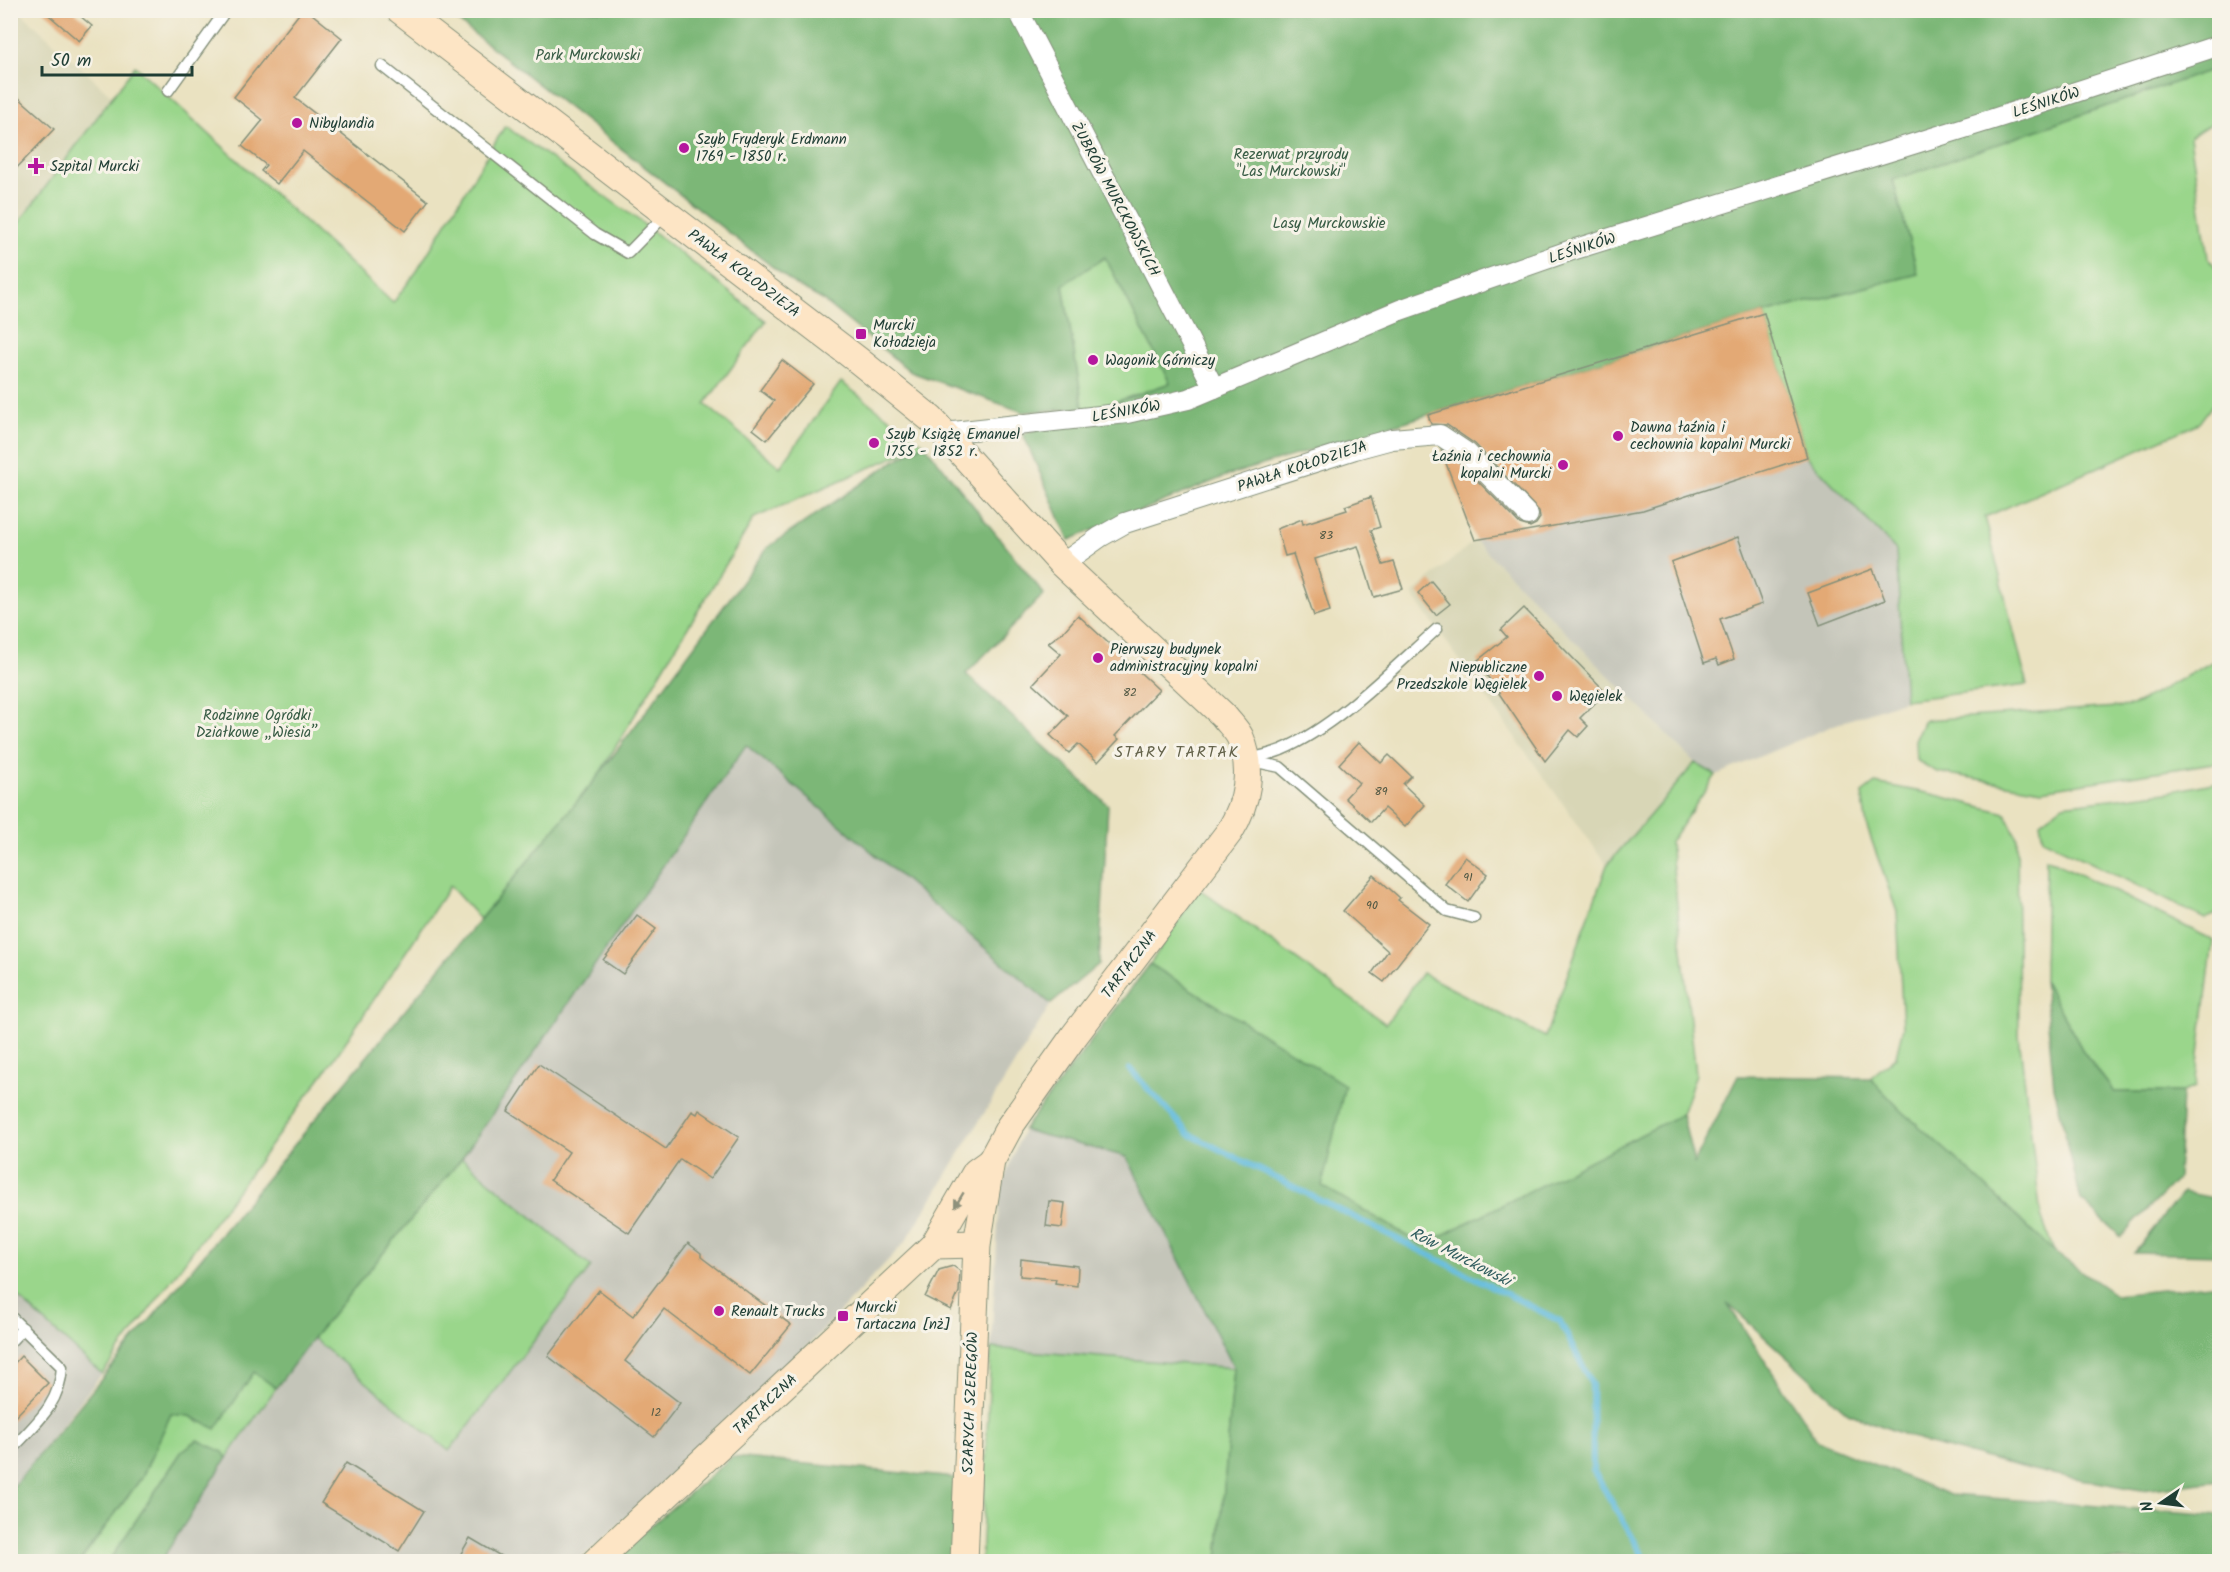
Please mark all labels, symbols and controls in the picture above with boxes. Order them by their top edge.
scale bar [42,39,192,77]
park label: Park Murckowski [536,44,642,68]
text: 50 m [51,47,91,76]
street label: LEŚNIKÓW [2010,81,2083,125]
place label: Nibylandia [309,112,374,136]
marker: Nibylandia [290,116,304,130]
street label: ŻUBRÓW MURCKOWSKICH [1064,118,1166,281]
place label: Szyb Fryderyk Erdmann 1769 - 1850 r. [696,128,847,169]
marker: Szyb Fryderyk Erdmann 1769 - 1850 r. [677,141,691,155]
park label: Rezerwat przyrody "Las Murckowski" [1234,143,1349,184]
place label: Szpital Murcki [50,155,141,179]
marker: Szpital Murcki [27,157,45,175]
park label: Lasy Murckowskie [1272,212,1386,236]
street label: PAWŁA KOŁODZIEJA [682,223,805,324]
street label: LEŚNIKÓW [1546,227,1619,271]
place label: Murcki Kołodzieja [873,314,936,355]
marker: Murcki Kołodzieja [854,327,868,341]
place label: Wagonik Górniczy [1105,349,1216,373]
marker: Wagonik Górniczy [1086,353,1100,367]
street label: LEŚNIKÓW [1090,394,1163,430]
place label: Dawna łaźnia i cechownia kopalni Murcki [1630,416,1792,457]
place label: Szyb Książę Emanuel 1755 - 1852 r. [886,423,1020,464]
marker: Dawna łaźnia i cechownia kopalni Murcki [1611,429,1625,443]
street label: PAWŁA KOŁODZIEJA [1234,435,1370,499]
marker: Szyb Książę Emanuel 1755 - 1852 r. [867,436,881,450]
place label: Łaźnia i cechownia kopalni Murcki [1432,445,1552,486]
marker: Łaźnia i cechownia kopalni Murcki [1556,458,1570,472]
house number: 83 [1319,526,1333,545]
place label: Pierwszy budynek administracyjny kopalni [1110,638,1259,679]
marker: Pierwszy budynek administracyjny kopalni [1091,651,1105,665]
place label: Niepubliczne Przedszkole Węgielek [1397,656,1528,697]
marker: Niepubliczne Przedszkole Węgielek [1532,669,1546,683]
house number: 82 [1123,683,1137,702]
place label: Węgielek [1569,685,1623,709]
marker: Węgielek [1550,689,1564,703]
park label: Rodzinne Ogródki Działkowe „Wiesia” [196,704,318,745]
district label: STARY TARTAK [1114,740,1240,765]
house number: 89 [1374,782,1388,801]
house number: 91 [1463,868,1473,887]
house number: 90 [1366,896,1378,915]
street label: TARTACZNA [1096,925,1164,1004]
one-way arrow [954,1192,965,1208]
water label: Rów Murckowski [1406,1221,1518,1295]
place label: Murcki Tartaczna [nż] [855,1296,950,1337]
place label: Renault Trucks [731,1300,825,1324]
marker: Renault Trucks [712,1304,726,1318]
marker: Murcki Tartaczna [nż] [836,1309,850,1323]
street label: SZARYCH SZEREGÓW [957,1331,985,1475]
street label: TARTACZNA [728,1368,803,1441]
house number: 12 [651,1403,661,1422]
north arrow [2131,1473,2191,1533]
text: N [2135,1498,2161,1514]

